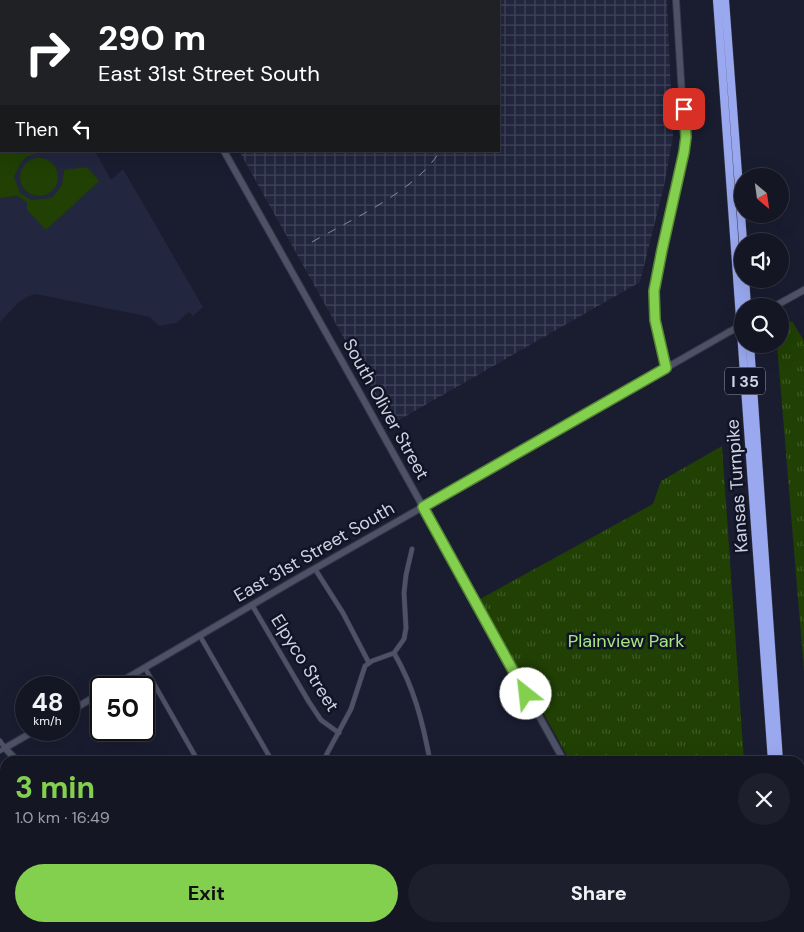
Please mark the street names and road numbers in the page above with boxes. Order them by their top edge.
street label: South Oliver Street [337,334,435,484]
road number: I 35 [725,368,765,394]
street label: Kansas Turnpike [720,419,754,553]
street label: East 31st Street South [229,496,399,608]
street label: Elpyco Street [265,610,345,716]

